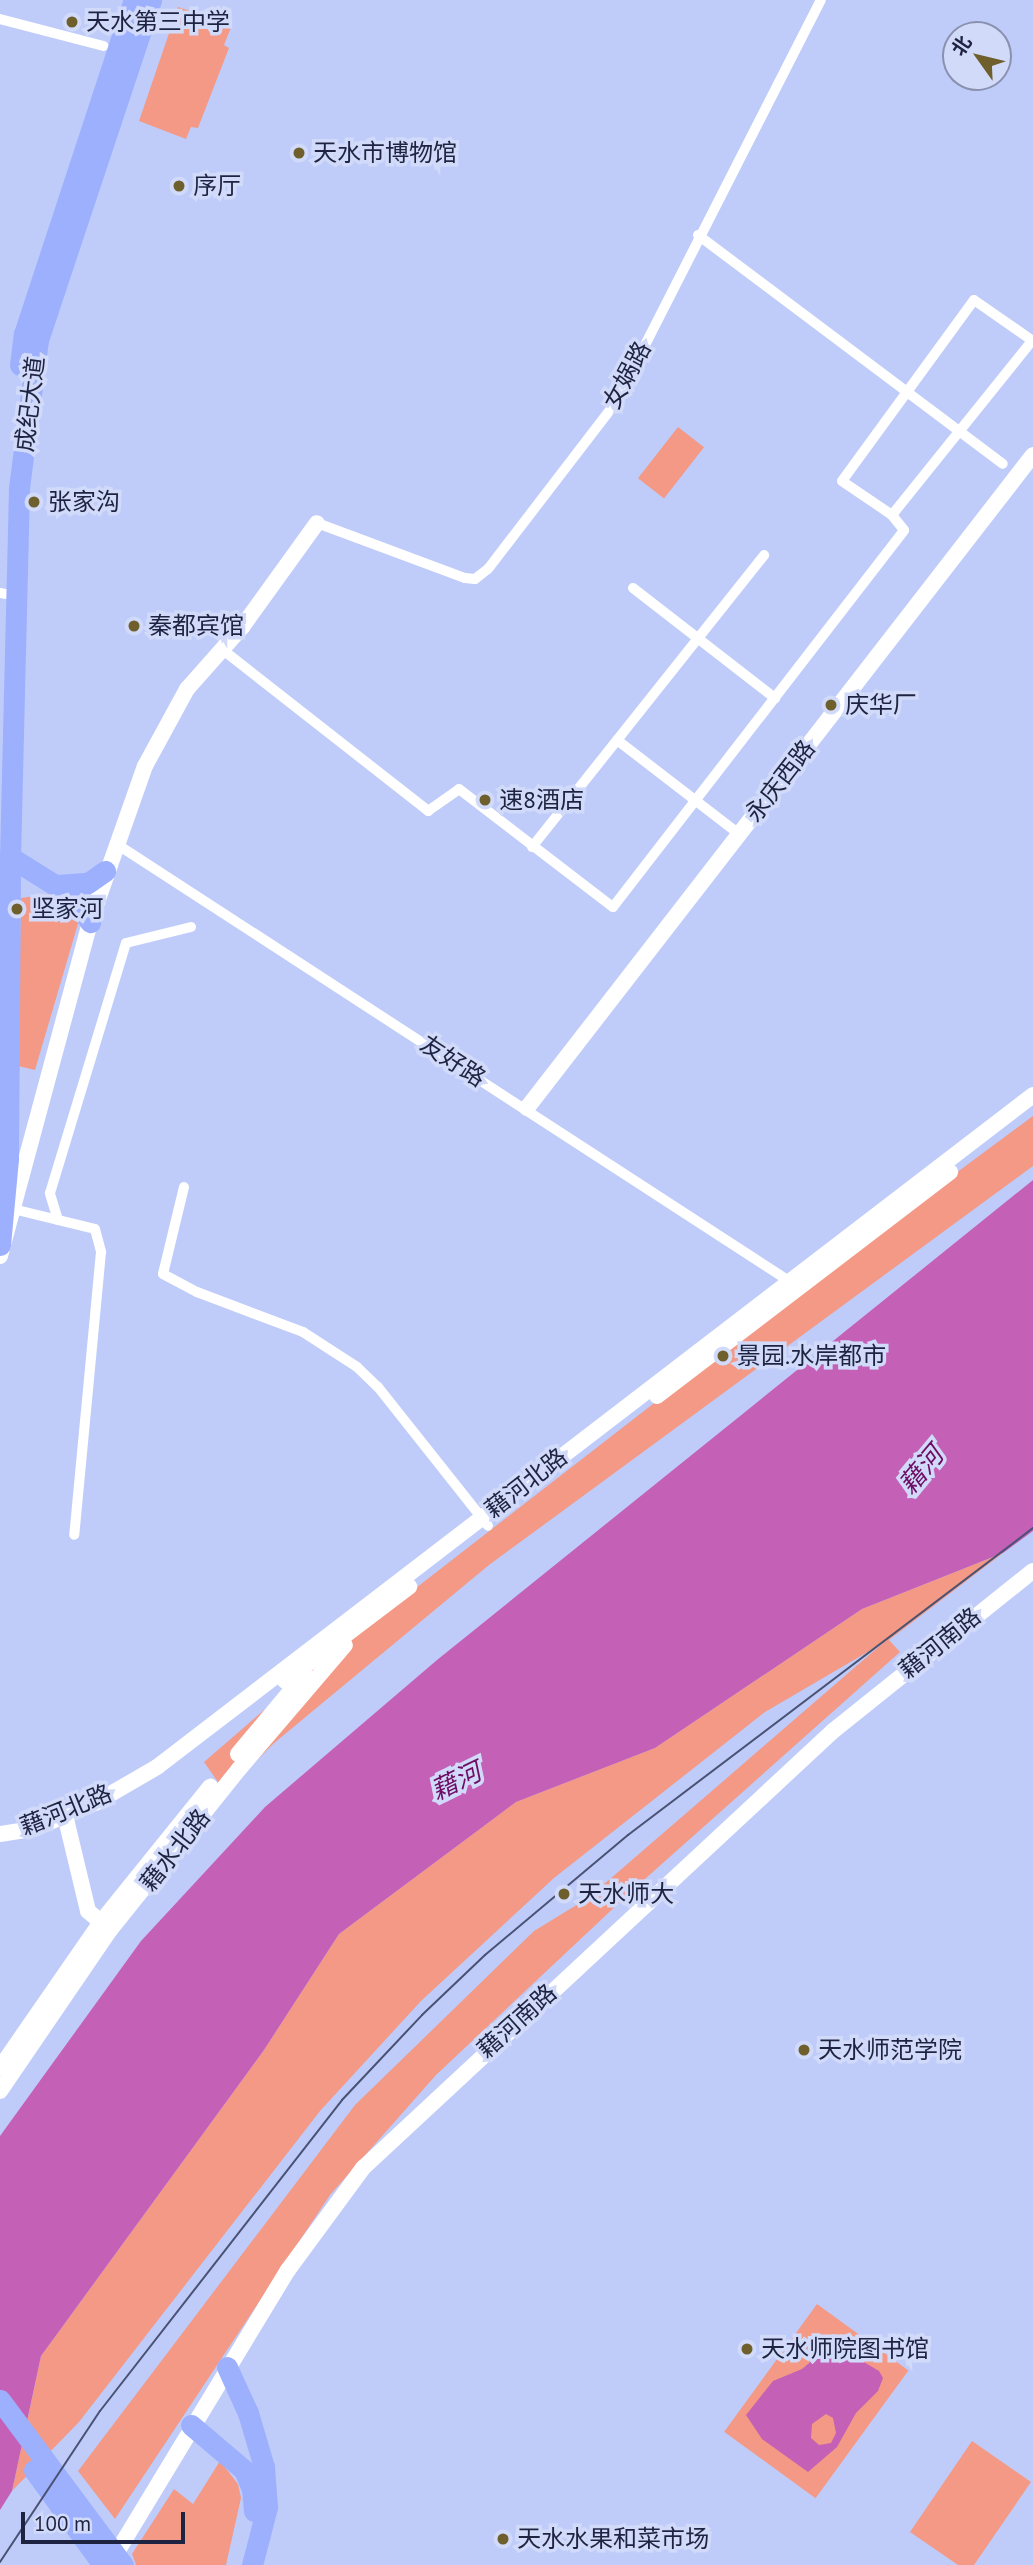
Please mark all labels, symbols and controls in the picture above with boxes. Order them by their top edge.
place label: 天水第三中学 [86,8,230,36]
marker: 天水第三中学 [64,14,80,30]
north arrow [942,21,1012,91]
text: 北 [946,31,977,60]
place label: 天水市博物馆 [313,139,457,167]
marker: 天水市博物馆 [291,145,307,161]
place label: 序厅 [193,172,241,200]
marker: 序厅 [171,178,187,194]
street label: 女娲路 [597,336,657,414]
street label: 成纪大道 [10,355,50,453]
place label: 张家沟 [48,488,120,516]
marker: 张家沟 [26,494,42,510]
place label: 秦都宾馆 [148,612,244,640]
marker: 秦都宾馆 [126,618,142,634]
place label: 庆华厂 [845,691,917,719]
marker: 庆华厂 [823,697,839,713]
street label: 永庆西路 [739,734,821,828]
place label: 速8酒店 [499,786,584,814]
marker: 速8酒店 [477,792,493,808]
place label: 坚家河 [31,895,103,923]
marker: 坚家河 [9,901,25,917]
street label: 友好路 [415,1029,491,1093]
place label: 景园.水岸都市 [737,1342,886,1370]
marker: 景园.水岸都市 [715,1348,731,1364]
water label: 藉河 [892,1440,950,1500]
street label: 藉河北路 [479,1442,573,1524]
street label: 藉河南路 [894,1602,986,1684]
water label: 藉河 [426,1756,486,1806]
street label: 藉河北路 [16,1779,116,1841]
street label: 藉水北路 [134,1803,216,1897]
place label: 天水师大 [578,1880,674,1908]
marker: 天水师大 [556,1886,572,1902]
street label: 藉河南路 [472,1978,562,2064]
place label: 天水师范学院 [818,2036,962,2064]
marker: 天水师范学院 [796,2042,812,2058]
place label: 天水师院图书馆 [761,2335,929,2363]
marker: 天水师院图书馆 [739,2341,755,2357]
scale bar [24,2498,189,2542]
text: 100 m [34,2510,91,2537]
place label: 天水水果和菜市场 [517,2525,709,2553]
marker: 天水水果和菜市场 [495,2531,511,2547]

